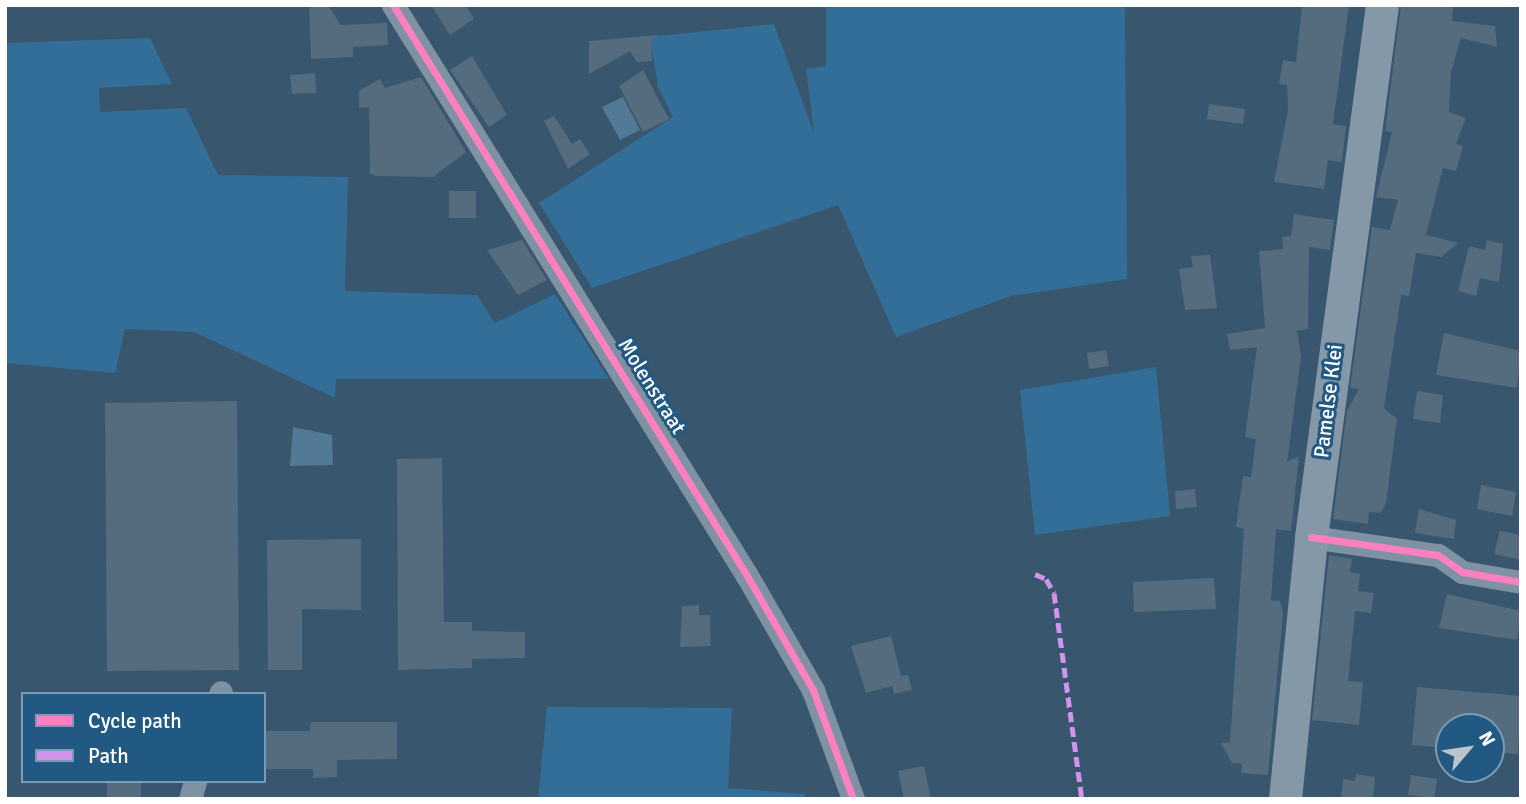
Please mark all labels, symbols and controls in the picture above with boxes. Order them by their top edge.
street label: Molenstraat [613,333,691,439]
street label: Pamelse Klei [1309,343,1347,459]
legend [21,692,266,783]
text: Cycle path [88,708,182,734]
north arrow [1435,713,1505,783]
text: N [1473,727,1500,750]
text: Path [88,743,129,769]

